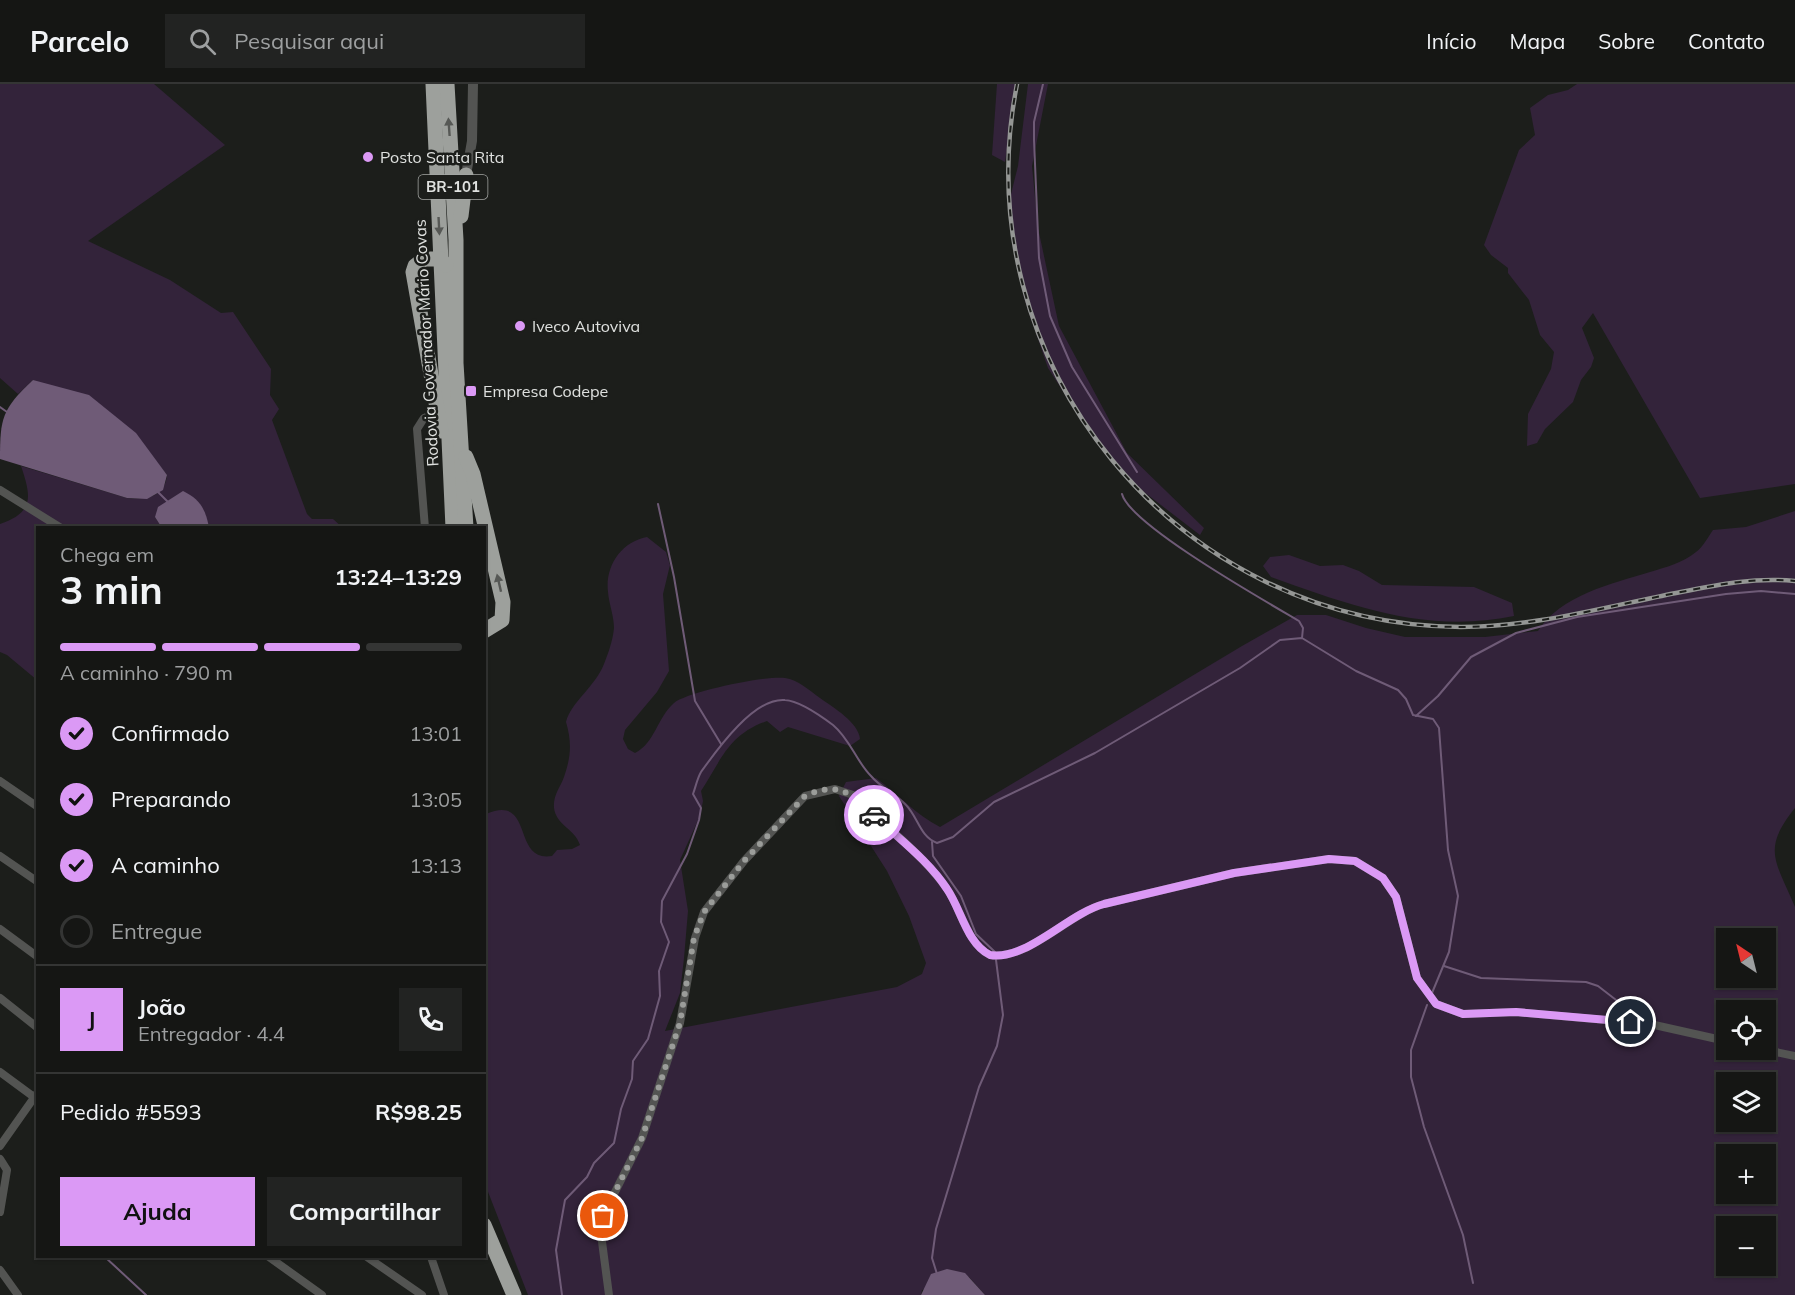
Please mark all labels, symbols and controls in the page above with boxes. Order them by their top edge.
search box [165,14,585,68]
text: Parcelo [30,24,129,59]
icon: search [186,25,219,58]
text: Pesquisar aqui [234,27,384,55]
text: Início [1426,28,1476,54]
text: Mapa [1509,28,1565,54]
text: Sobre [1598,28,1655,54]
text: Contato [1688,28,1765,54]
one-way arrow [445,117,454,136]
place label: Posto Santa Rita [380,147,504,167]
marker: Posto Santa Rita [361,150,375,164]
road number: BR-101 [418,175,488,199]
one-way arrow [434,217,443,236]
street label: Rodovia Governador Mário Covas [410,219,442,467]
place label: Iveco Autoviva [532,316,640,336]
marker: Iveco Autoviva [513,319,527,333]
place label: Empresa Codepe [483,381,608,401]
marker: Empresa Codepe [464,384,478,398]
text: Chega em [60,542,154,567]
text: 13:24–13:29 [334,563,462,591]
text: 3 min [60,565,163,614]
one-way arrow [494,574,503,593]
text: A caminho · 790 m [60,660,233,685]
icon: check [60,717,93,750]
text: Confirmado [111,719,230,747]
text: 13:01 [409,721,462,746]
icon: check [60,783,93,816]
text: Preparando [111,785,231,813]
courier [844,785,904,845]
text: 13:05 [409,787,462,812]
icon: car [858,799,891,832]
icon: check [60,849,93,882]
text: A caminho [111,851,220,879]
text: 13:13 [409,853,462,878]
text: Entregue [111,917,202,945]
north arrow [1716,928,1776,988]
map controls [1716,928,1776,1276]
button: phone [399,988,462,1051]
text: João [138,993,186,1021]
pin [1605,996,1656,1047]
button: locate [1716,1000,1776,1060]
text: J [88,1005,95,1033]
icon: home [1614,1005,1647,1038]
text: Entregador · 4.4 [138,1021,285,1046]
button: layers [1716,1072,1776,1132]
text: Pedido #5593 [60,1098,202,1126]
text: R$98.25 [375,1098,462,1126]
button: + [1716,1144,1776,1204]
button: Ajuda [60,1177,255,1246]
button: Compartilhar [267,1177,462,1246]
pin [577,1190,628,1241]
icon: bag [586,1199,619,1232]
button: − [1716,1216,1776,1276]

